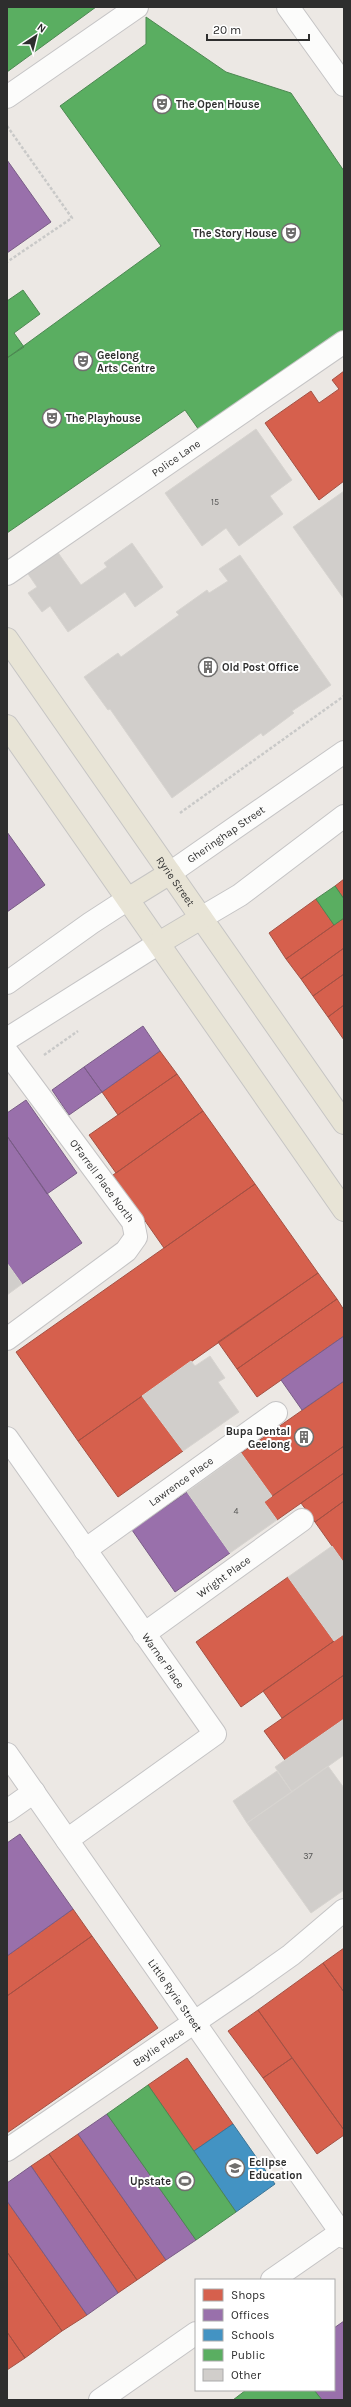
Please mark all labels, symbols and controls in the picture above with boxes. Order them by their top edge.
north arrow [16,16,56,56]
scale bar [207,16,309,42]
text: N [34,21,48,36]
text: 20 m [213,23,241,37]
theatre icon: The Open House [151,93,173,115]
place label: The Open House [176,98,260,111]
theatre icon: The Story House [280,222,302,244]
place label: The Story House [193,227,277,240]
place label: Geelong Arts Centre [97,349,155,375]
theatre icon: Geelong Arts Centre [72,350,94,372]
theatre icon: The Playhouse [41,407,63,429]
place label: The Playhouse [66,412,141,425]
street label: Police Lane [149,437,203,479]
house number: 15 [211,497,219,507]
building icon: Old Post Office [197,656,219,678]
place label: Old Post Office [222,661,299,674]
street label: Gheringhap Street [185,803,267,866]
street label: Ryrie Street [153,854,197,909]
street label: O'Farrell Place North [67,1137,137,1225]
place label: Bupa Dental Geelong [226,1425,291,1451]
building icon: Bupa Dental Geelong [293,1426,315,1448]
street label: Lawrence Place [146,1454,216,1509]
house number: 4 [233,1506,239,1516]
street label: Wright Place [194,1553,253,1601]
street label: Warner Place [139,1630,187,1691]
house number: 37 [303,1851,314,1861]
street label: Little Ryrie Street [145,1957,205,2034]
street label: Baylie Place [130,2025,187,2069]
place label: Eclipse Education [249,2156,302,2182]
school or university icon: Eclipse Education [224,2157,246,2179]
sports icon: Upstate [174,2170,196,2192]
place label: Upstate [130,2175,171,2188]
legend [195,2279,335,2391]
text: Shops [231,2288,265,2302]
text: Offices [231,2308,269,2322]
text: Schools [231,2328,274,2342]
text: Public [231,2348,265,2362]
text: Other [231,2368,262,2382]

